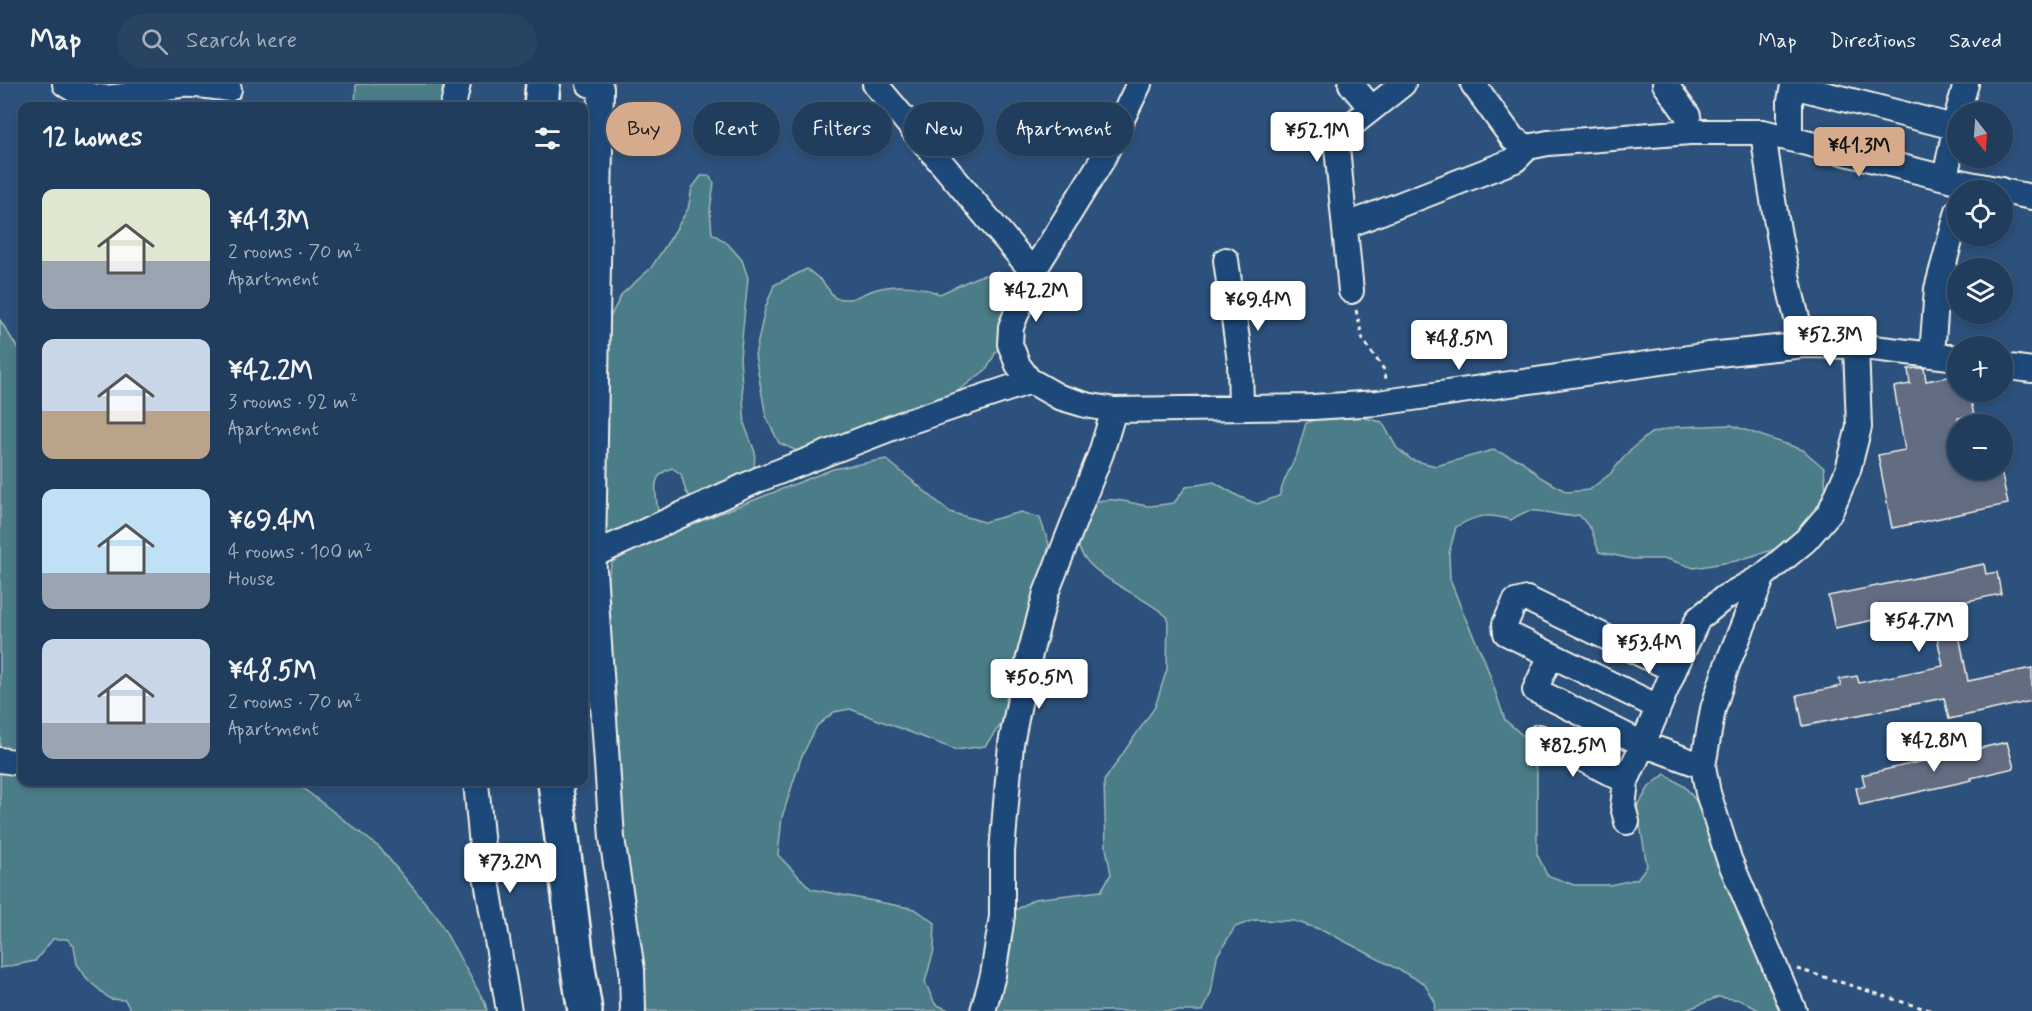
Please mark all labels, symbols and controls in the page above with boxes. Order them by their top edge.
search box [117,14,537,68]
text: Map [30,23,81,60]
icon: search [138,25,171,58]
text: Search here [186,27,297,55]
text: Map [1758,27,1797,55]
text: Directions [1830,27,1916,55]
text: Saved [1949,27,2002,55]
chip: Buy [606,102,681,156]
chip: Rent [693,102,780,156]
chip: Filters [792,102,892,156]
chip: New [904,102,984,156]
chip: Apartment [996,102,1133,156]
north arrow [1947,102,2013,168]
map controls [1947,102,2013,480]
pin: ¥52.1M [1268,112,1366,163]
text: ¥52.1M [1285,118,1349,145]
text: 12 homes [42,121,142,155]
icon: filters [531,122,564,155]
pin: ¥41.3M [1810,127,1908,178]
text: ¥41.3M [1828,133,1890,160]
button: locate [1947,180,2013,246]
text: ¥41.3M [228,205,309,239]
icon: home [90,213,162,285]
text: 2 rooms · 70 m² [228,239,362,266]
button: layers [1947,258,2013,324]
text: Apartment [228,266,319,293]
pin: ¥42.2M [987,272,1085,323]
text: ¥42.2M [1003,278,1069,305]
pin: ¥69.4M [1209,281,1307,332]
text: ¥69.4M [1224,287,1292,314]
pin: ¥52.3M [1781,316,1879,367]
pin: ¥48.5M [1410,320,1508,371]
text: ¥52.3M [1798,322,1862,349]
text: ¥48.5M [1425,326,1493,353]
button: + [1947,336,2013,402]
text: ¥42.2M [228,355,313,389]
icon: home [90,363,162,435]
text: 3 rooms · 92 m² [228,389,358,416]
button: − [1947,414,2013,480]
text: Apartment [228,416,319,443]
text: ¥69.4M [228,505,315,539]
icon: home [90,513,162,585]
text: 4 rooms · 100 m² [228,539,372,566]
text: House [228,566,275,593]
pin: ¥54.7M [1870,602,1968,653]
text: ¥54.7M [1884,608,1954,635]
pin: ¥53.4M [1600,624,1698,675]
text: ¥53.4M [1616,630,1682,657]
text: ¥48.5M [228,655,316,689]
pin: ¥50.5M [990,659,1088,710]
icon: home [90,663,162,735]
text: ¥50.5M [1005,665,1073,692]
text: 2 rooms · 70 m² [228,689,362,716]
text: Apartment [228,716,319,743]
pin: ¥42.8M [1885,722,1983,773]
pin: ¥82.5M [1524,727,1622,778]
text: ¥42.8M [1901,728,1967,755]
text: ¥82.5M [1539,733,1607,760]
pin: ¥73.2M [461,843,559,894]
text: ¥73.2M [478,849,542,876]

